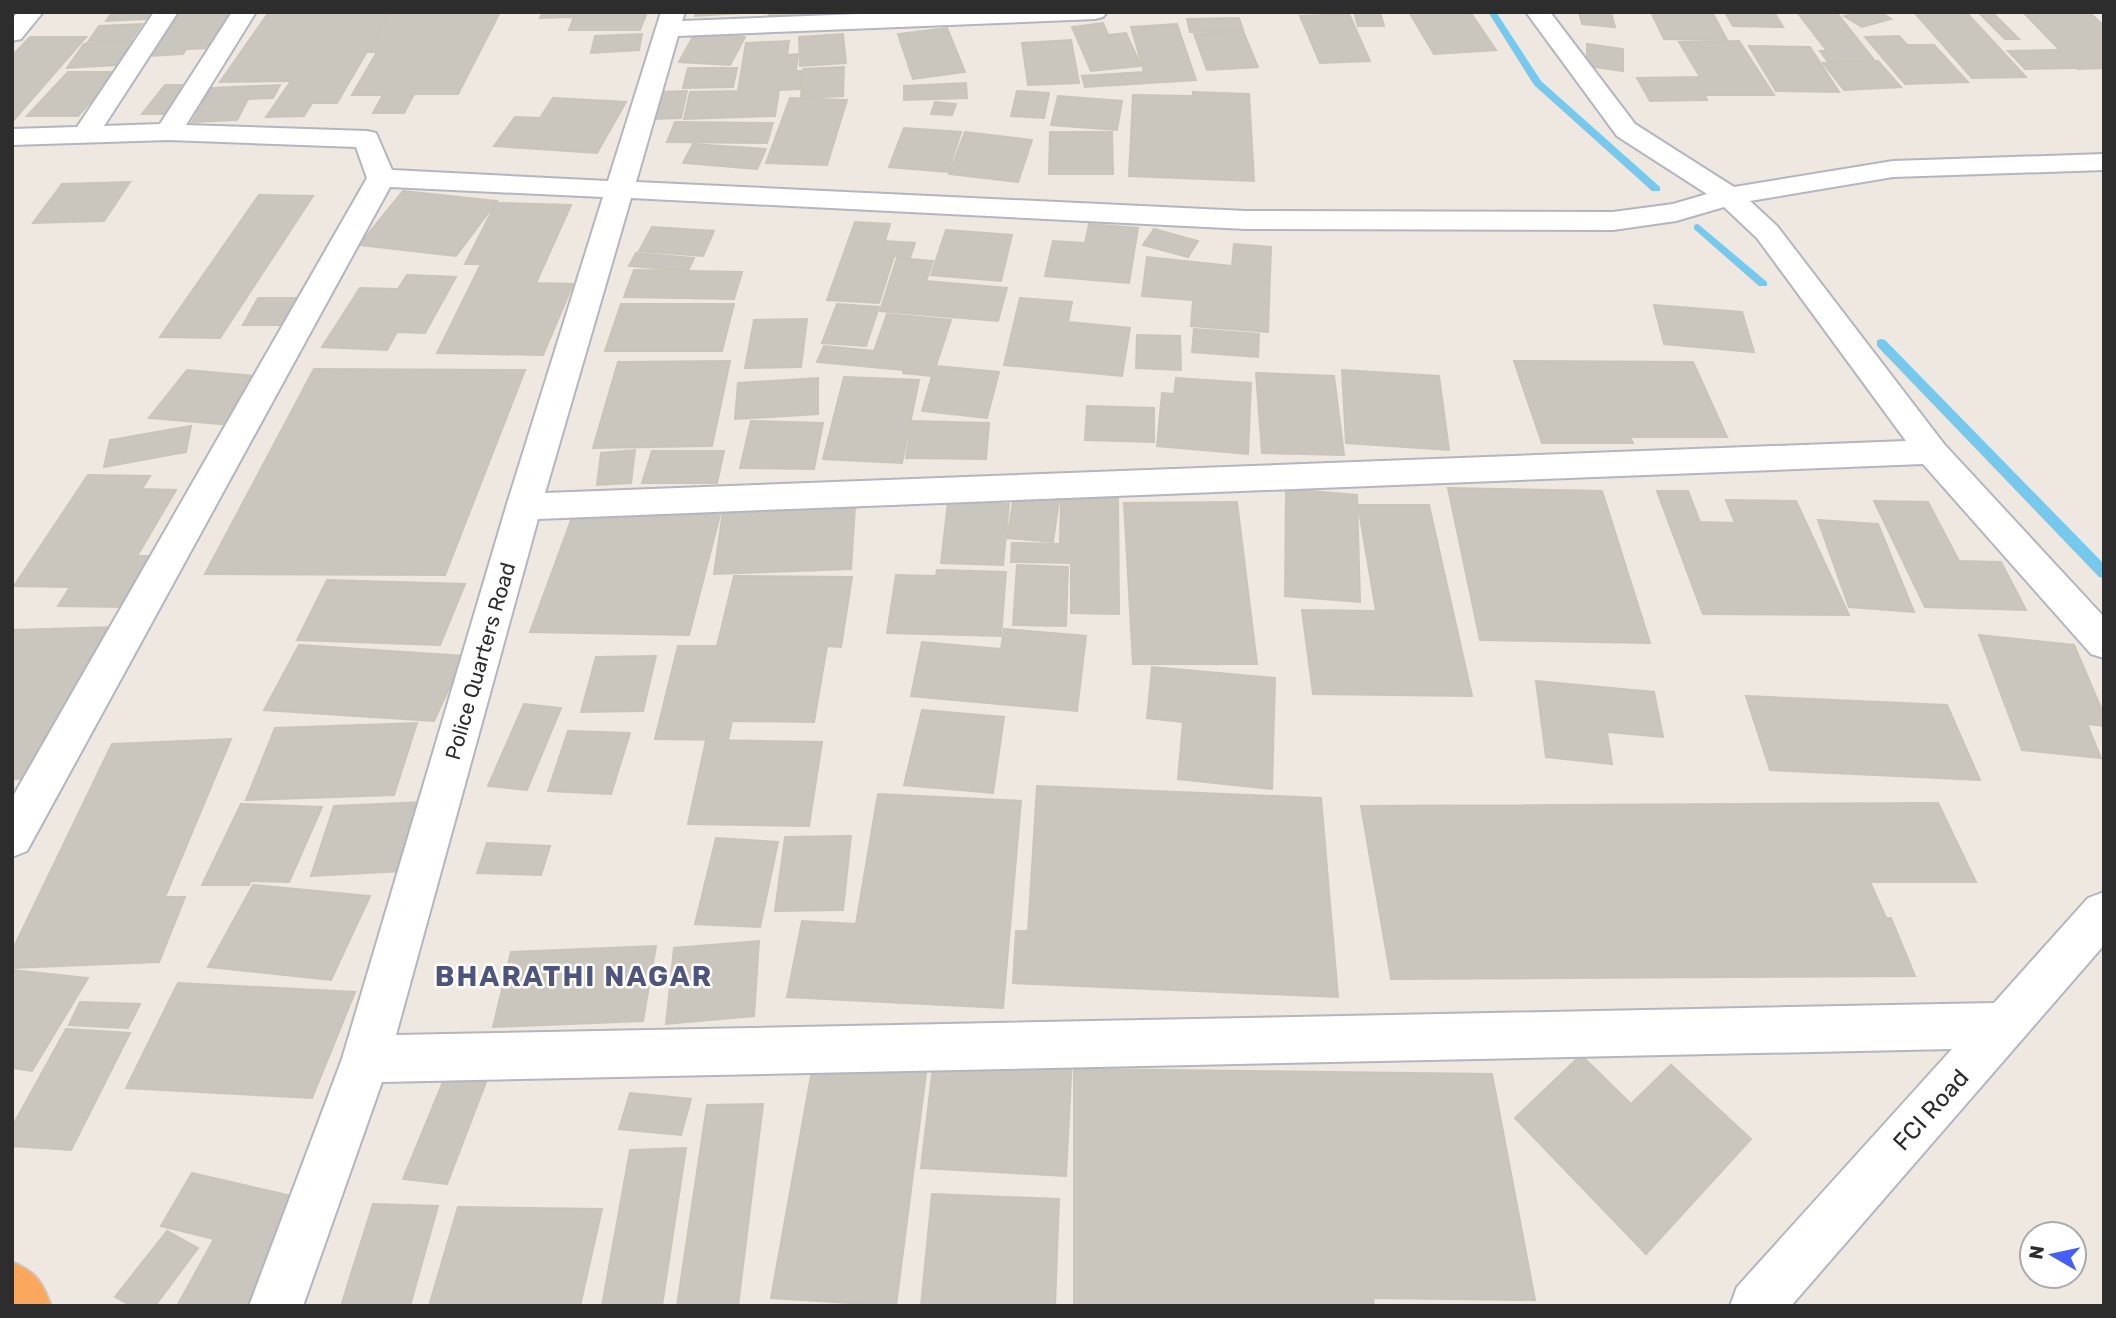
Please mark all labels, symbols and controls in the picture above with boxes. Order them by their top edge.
street label: Police Quarters Road [440,559,520,763]
district label: BHARATHI NAGAR [435,960,713,993]
street label: FCI Road [1887,1064,1975,1156]
north arrow [2018,1220,2088,1290]
text: N [2024,1244,2049,1261]

